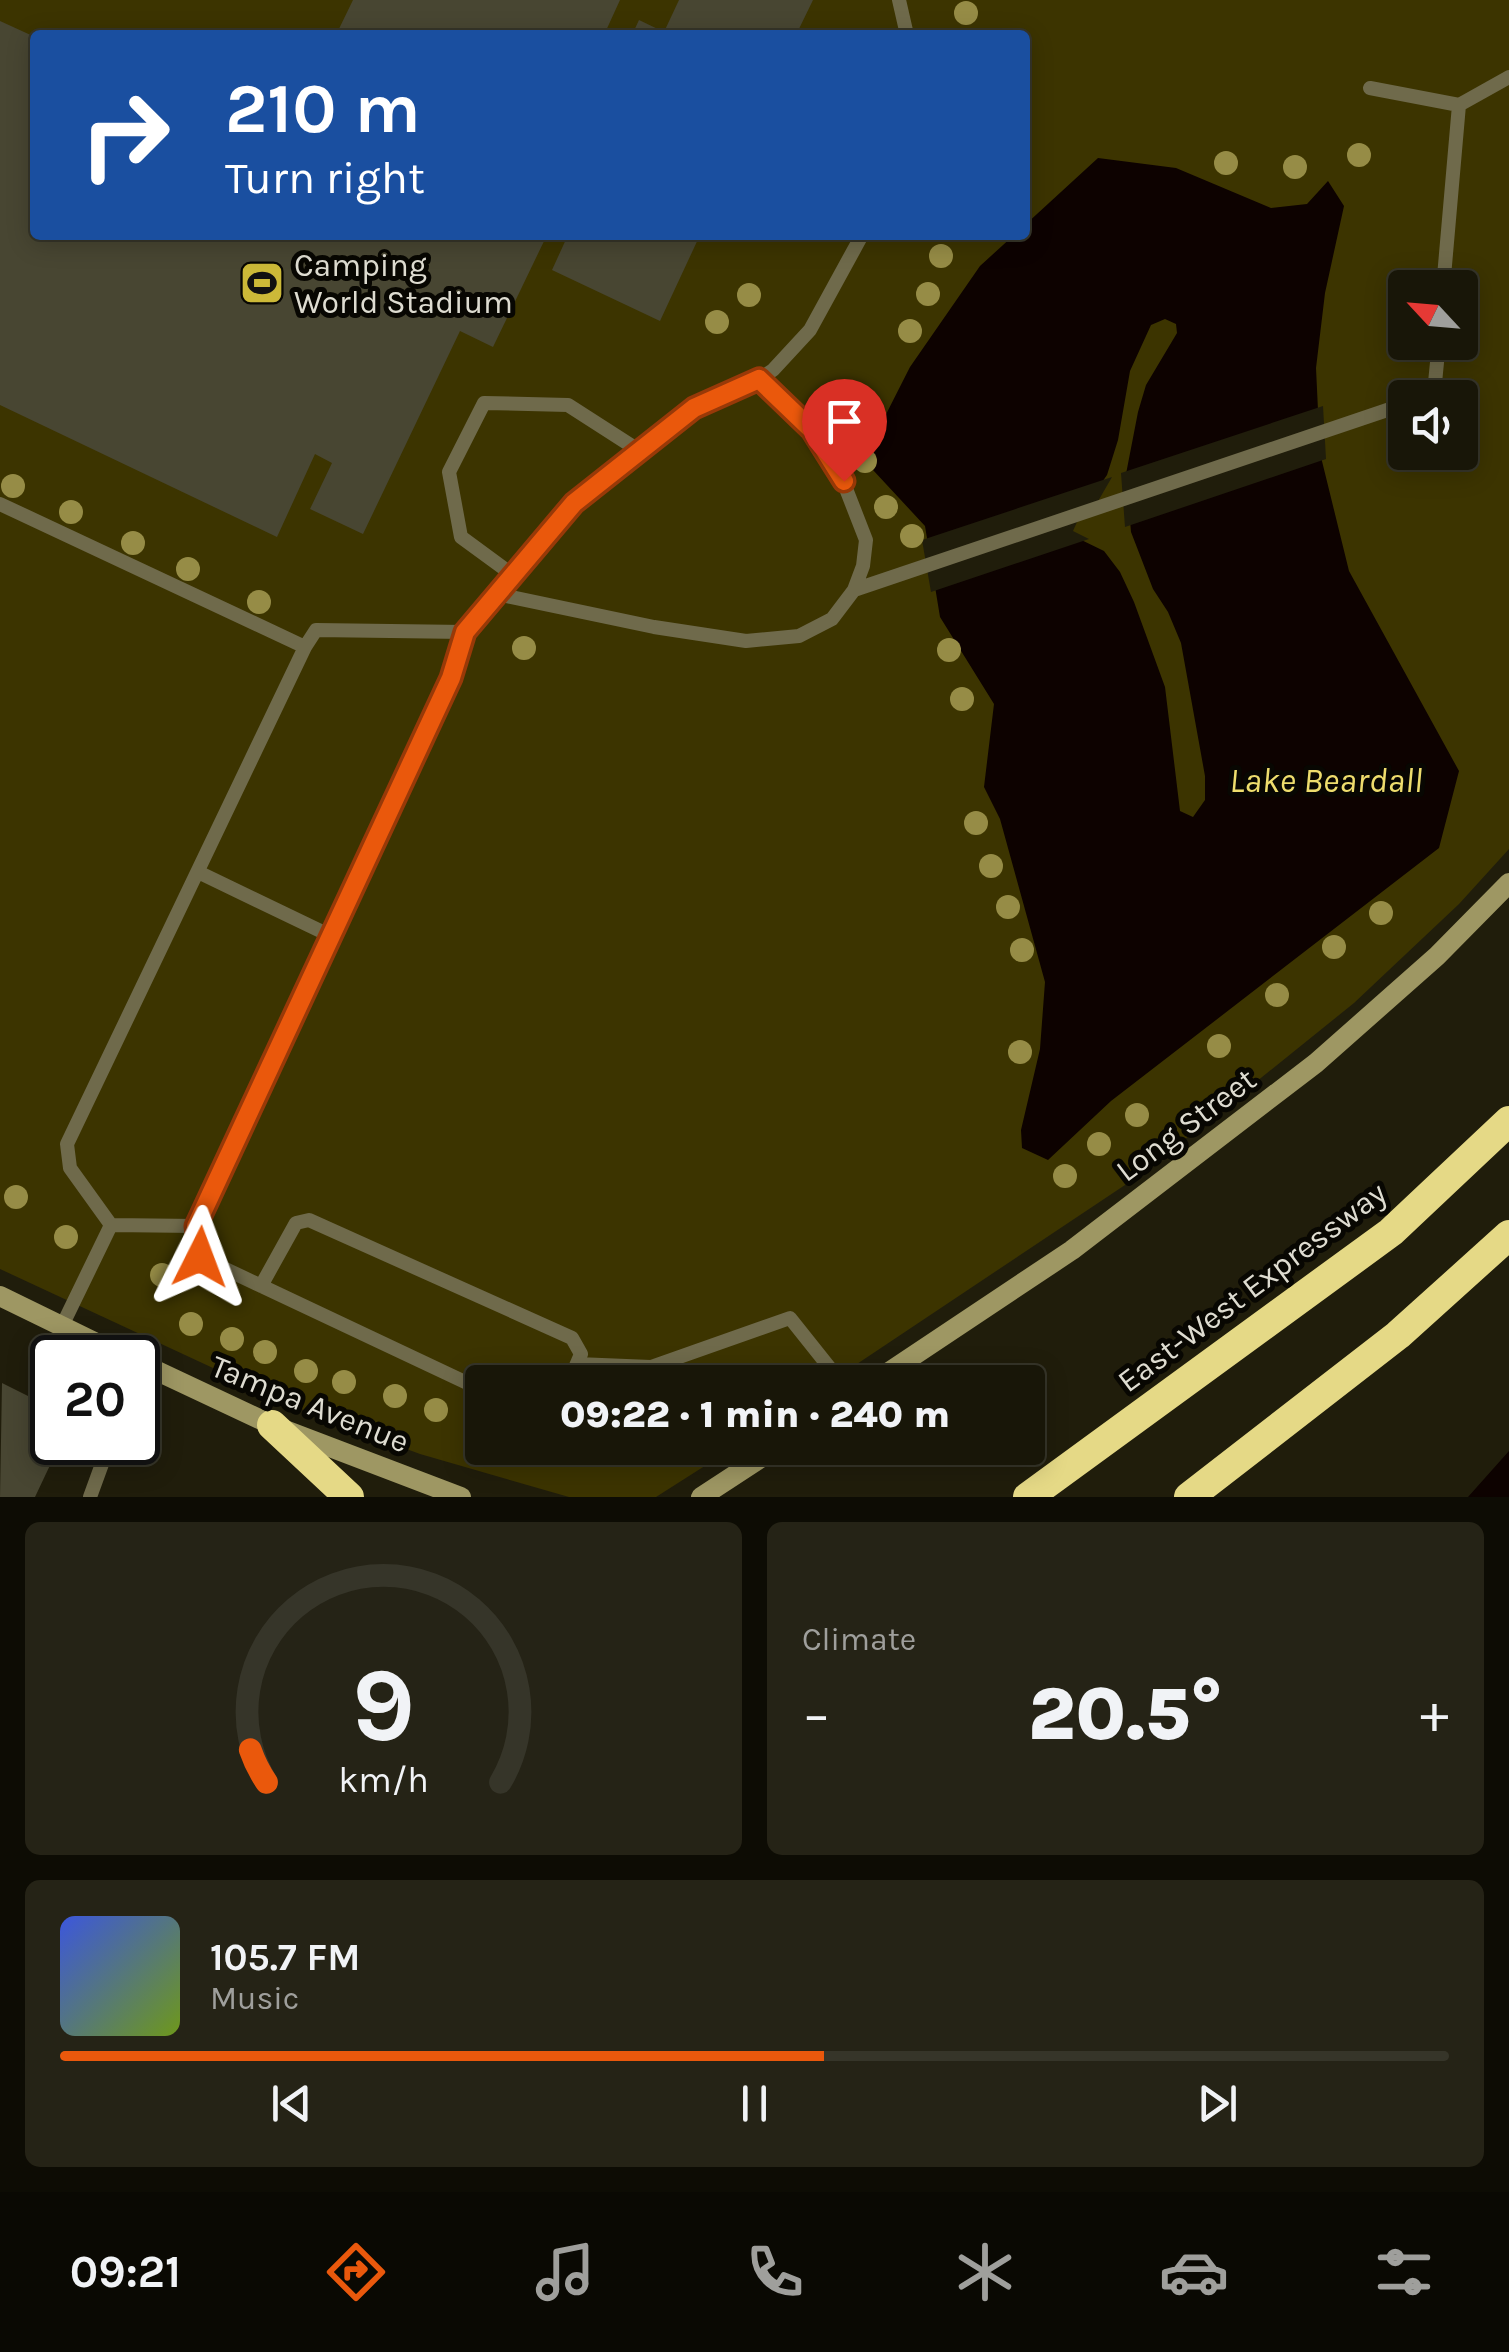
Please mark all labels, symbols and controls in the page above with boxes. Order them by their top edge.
text: 210 m [225,68,421,150]
icon: right [60,70,190,200]
text: Turn right [225,152,425,204]
place label: Camping World Stadium [294,247,513,321]
sports icon: Camping World Stadium [239,260,285,306]
north arrow [1388,270,1478,360]
map controls [1388,270,1478,470]
pin [802,379,887,482]
button: sound [1388,380,1478,470]
icon: arrive [817,394,872,449]
water label: Lake Beardall [1229,760,1423,801]
street label: Long Street [1109,1060,1263,1190]
street label: East-West Expressway [1111,1174,1394,1400]
position arrow [148,1205,252,1309]
speed limit sign: 20 [30,1335,160,1465]
street label: Tampa Avenue [206,1348,414,1460]
text: 09:22 · 1 min · 240 m [560,1392,950,1437]
text: Climate [802,1621,916,1658]
text: 9 [352,1645,415,1766]
text: 20.5° [1028,1670,1223,1758]
text: − [802,1682,831,1746]
text: + [1420,1682,1449,1746]
text: km/h [338,1759,429,1801]
text: 105.7 FM [210,1935,360,1980]
text: Music [210,1980,299,2017]
icon: previous [264,2076,319,2131]
icon: pause [727,2076,782,2131]
icon: next [1190,2076,1245,2131]
icon: directions [321,2237,391,2307]
icon: music [530,2237,600,2307]
icon: phone [740,2237,810,2307]
icon: climate [950,2237,1020,2307]
icon: car [1159,2237,1229,2307]
icon: filters [1369,2237,1439,2307]
text: 09:21 [70,2246,181,2298]

